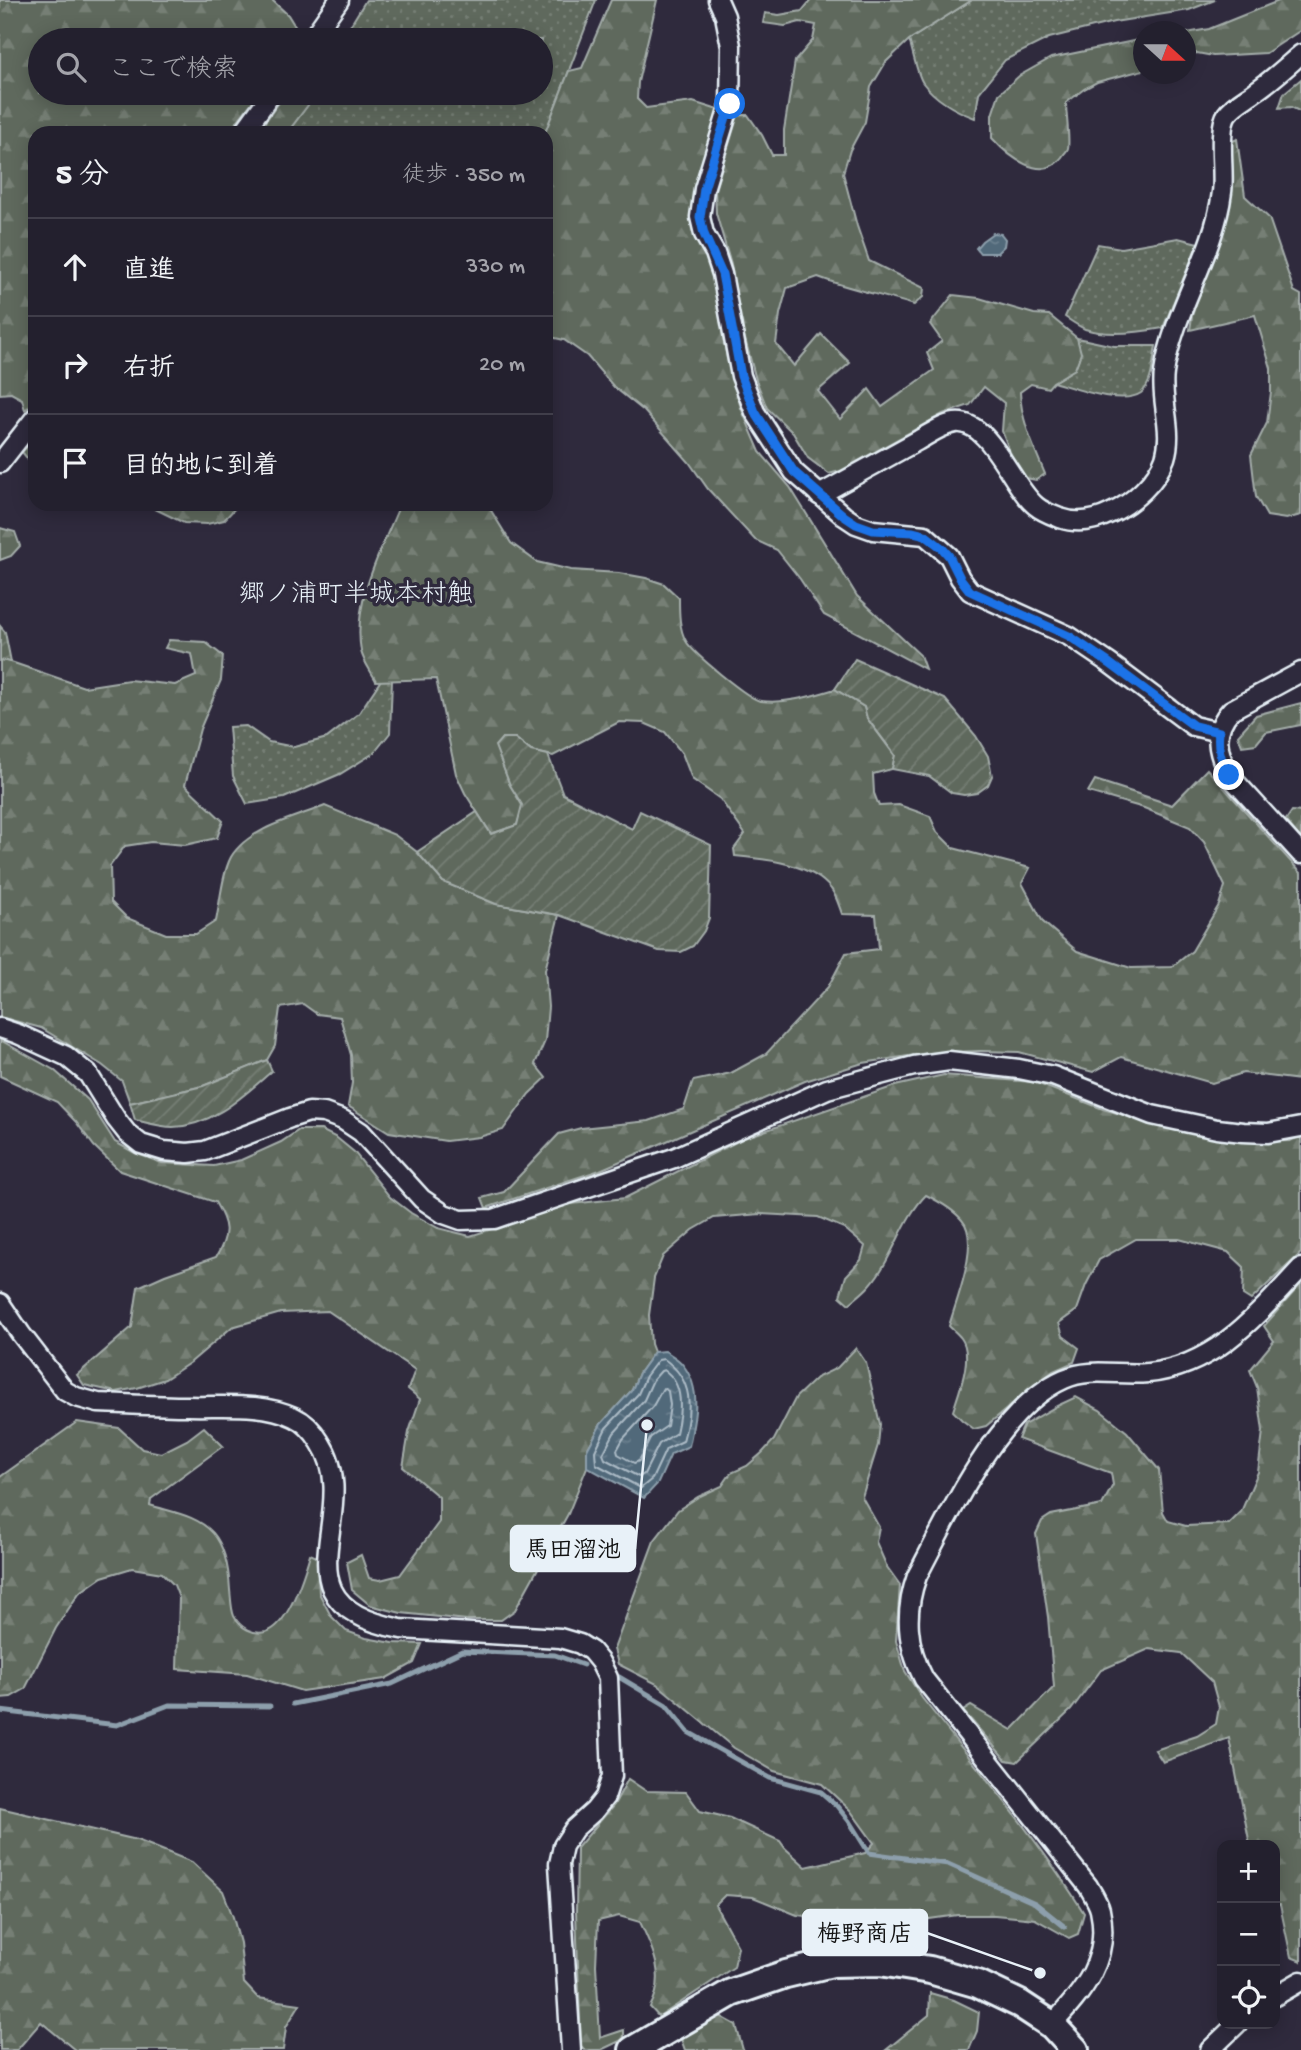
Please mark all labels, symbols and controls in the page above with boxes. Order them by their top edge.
north arrow [1133,21,1196,84]
search box [28,28,553,105]
icon: search [52,48,90,86]
text: ここで検索 [108,56,238,87]
route start [714,88,745,119]
text: 5 分 [56,160,109,195]
text: 徒歩 · 350 m [402,163,525,190]
icon: ahead [56,248,94,286]
text: 330 m [466,254,525,281]
text: 直進 [123,257,175,288]
icon: right [56,346,94,384]
text: 20 m [479,352,525,379]
text: 右折 [123,355,175,386]
icon: arrive [56,444,94,482]
text: 目的地に到着 [123,453,279,484]
district label: 郷ノ浦町半城本村触 [239,580,473,612]
route end [1213,759,1244,790]
callout: 馬田溜池 [511,1526,635,1571]
text: 馬田溜池 [525,1537,621,1567]
map controls [1217,1840,1280,2029]
button: + [1217,1840,1280,1903]
button: − [1217,1903,1280,1966]
callout: 梅野商店 [803,1910,927,1955]
text: 梅野商店 [817,1921,913,1951]
button: locate [1217,1966,1280,2029]

